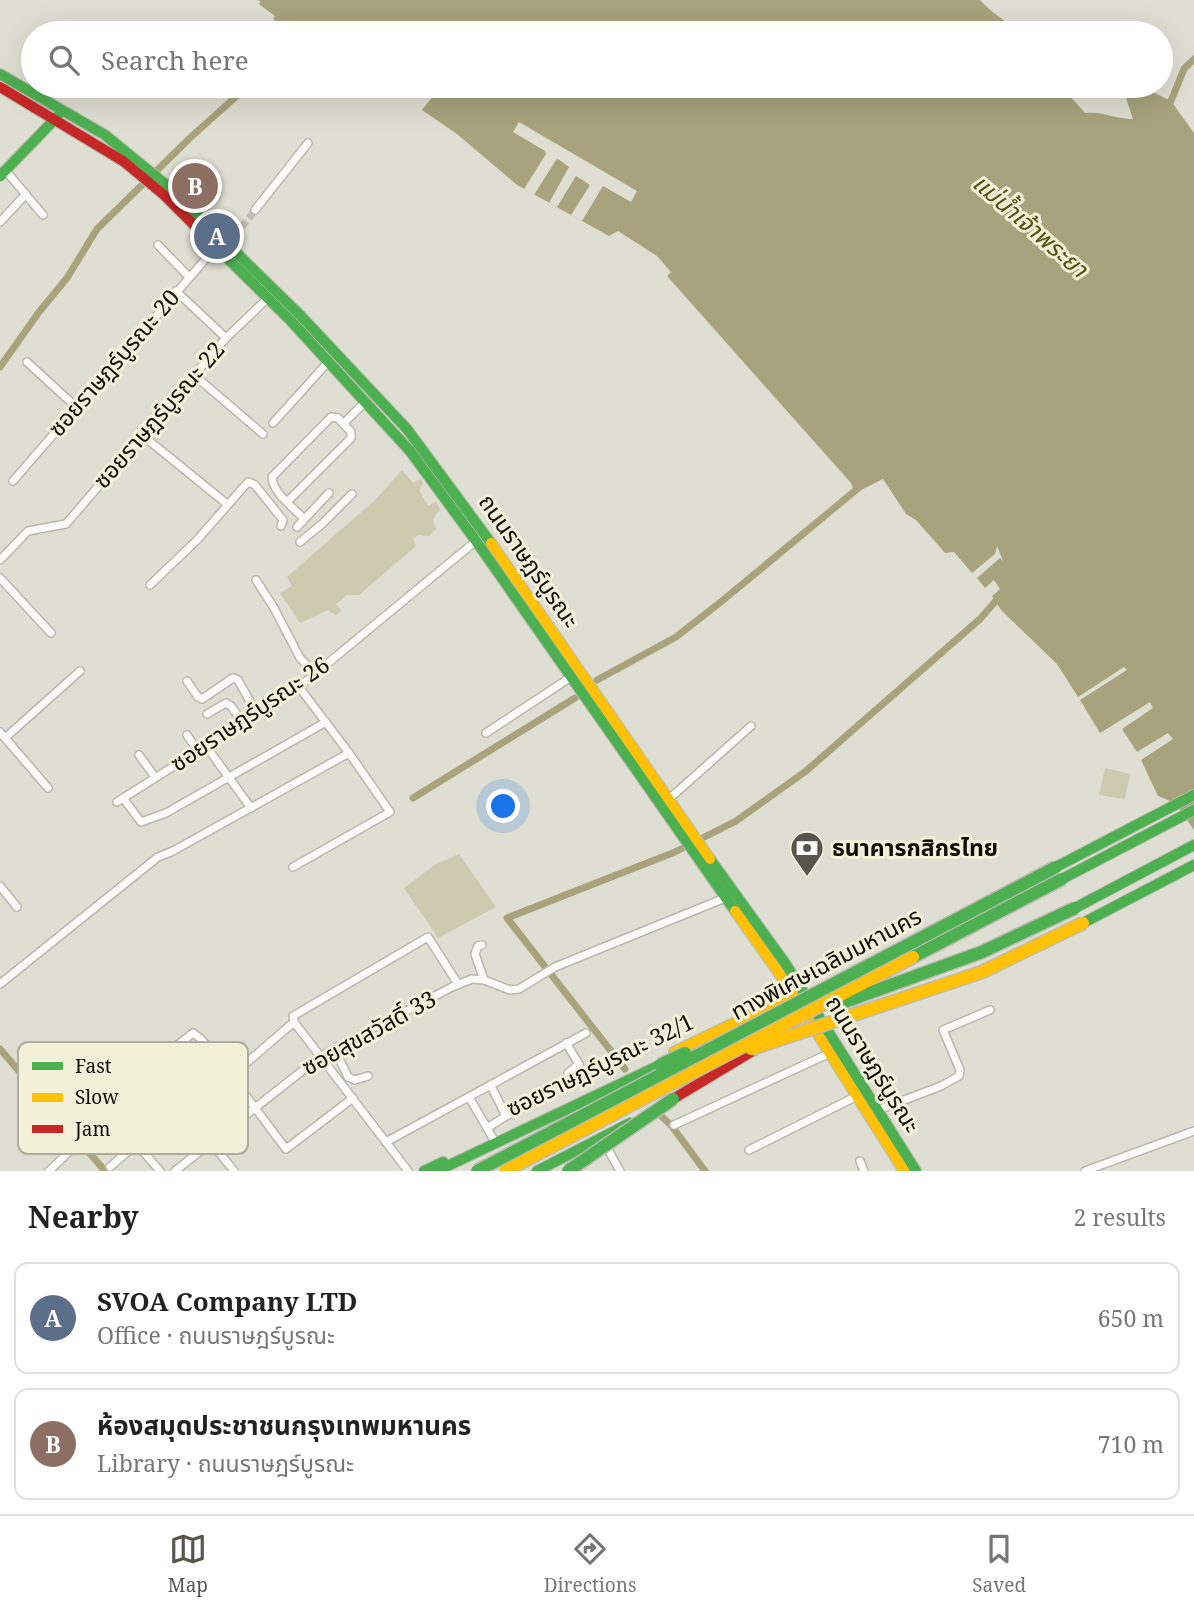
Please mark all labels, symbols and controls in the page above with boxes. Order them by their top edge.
search box [21,21,1173,98]
icon: search [45,41,83,79]
text: Search here [101,42,249,78]
pin: B [172,160,218,212]
water label: แม่น้ำเจ้าพระยา [966,166,1096,285]
pin: A [194,210,240,262]
street label: ซอยราษฎร์บูรณะ 20 [40,282,186,443]
street label: ซอยราษฎร์บูรณะ 22 [85,334,231,495]
street label: ถนนราษฎร์บูรณะ [472,487,588,634]
street label: ซอยราษฎร์บูรณะ 26 [164,648,335,778]
your location [486,789,520,823]
bank icon: ธนาคารกสิกรไทย [788,829,826,878]
place label: ธนาคารกสิกรไทย [832,831,998,863]
street label: ทางพิเศษเฉลิมมหานคร [725,899,926,1027]
street label: ซอยสุขสวัสดิ์ 33 [296,982,441,1082]
street label: ถนนราษฎร์บูรณะ [819,989,929,1138]
street label: ซอยราษฎร์บูรณะ 32/1 [500,1005,699,1123]
legend [18,1042,248,1154]
text: Fast [75,1053,112,1079]
text: Slow [75,1084,119,1110]
text: Jam [74,1116,110,1142]
text: Nearby [28,1196,139,1237]
text: 2 results [1073,1201,1166,1233]
text: SVOA Company LTD [97,1283,358,1319]
text: A [44,1302,62,1334]
text: 650 m [1098,1302,1164,1334]
text: Office · ถนนราษฎร์บูรณะ [97,1319,335,1351]
text: ห้องสมุดประชาชนกรุงเทพมหานคร [97,1407,471,1443]
text: B [45,1428,61,1460]
text: 710 m [1098,1428,1164,1460]
text: Library · ถนนราษฎร์บูรณะ [97,1447,354,1479]
tab: Map [168,1530,208,1598]
tab: Directions [544,1530,637,1598]
tab: Saved [972,1530,1026,1598]

